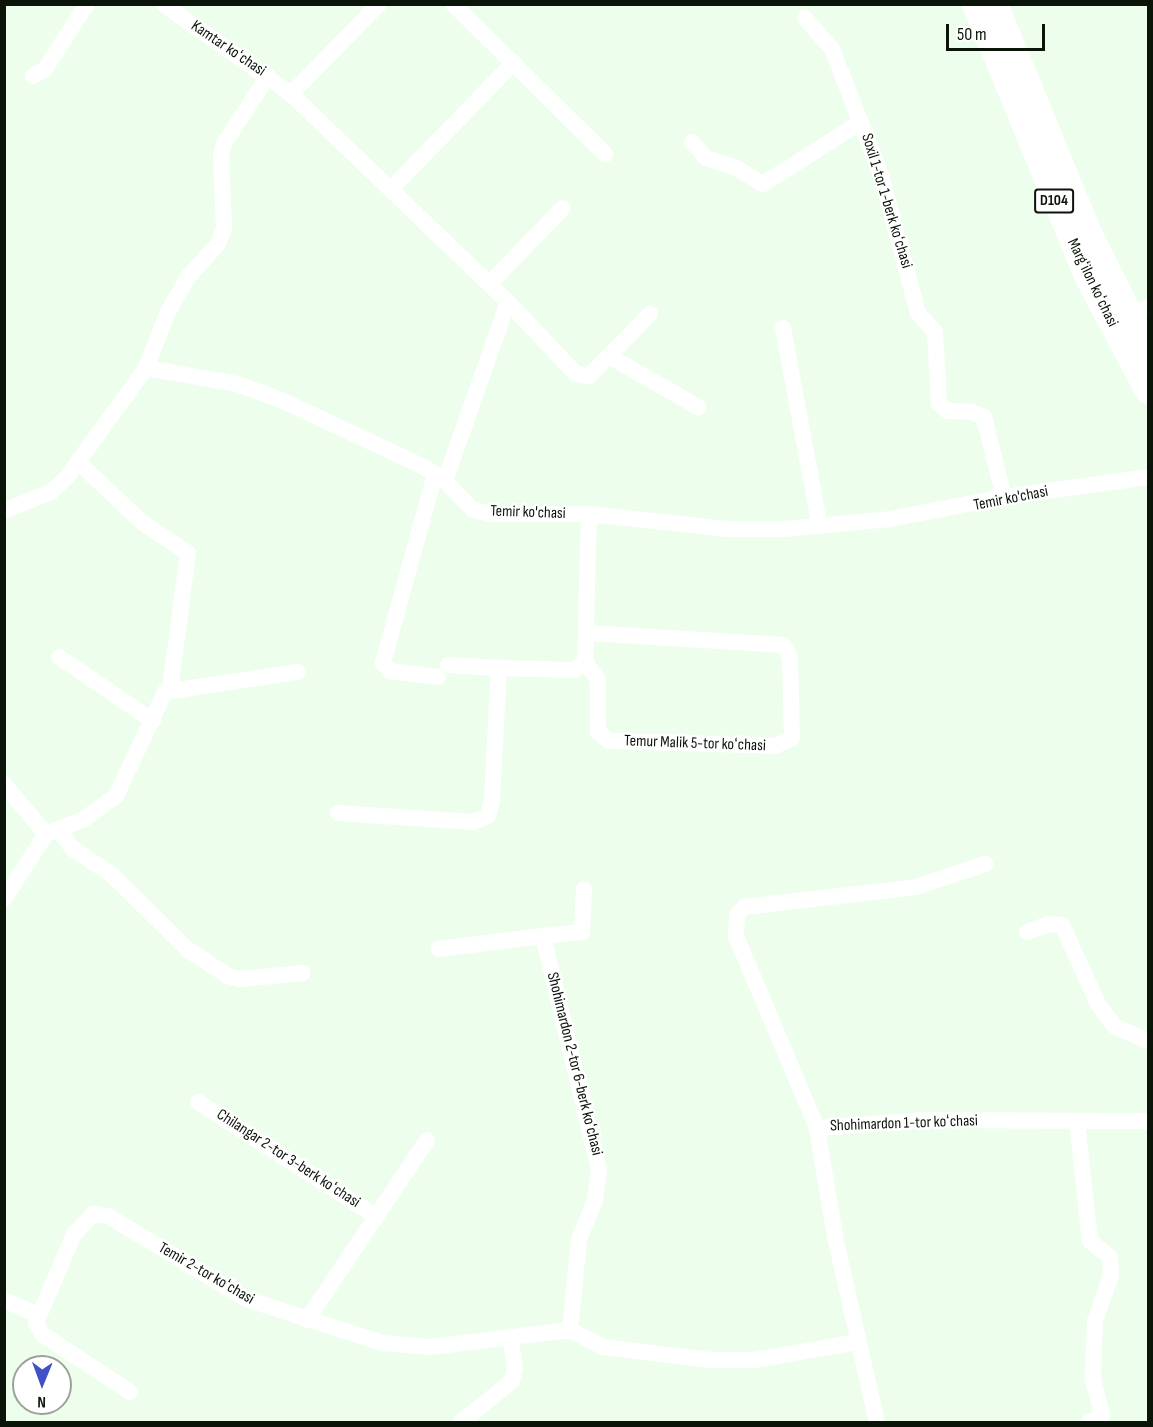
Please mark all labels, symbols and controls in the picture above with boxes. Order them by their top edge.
scale bar [949,12,1048,50]
street label: Kamtar koʻchasi [187,17,269,81]
text: 50 m [957,24,987,45]
street label: Soxil 1-tor 1-berk koʻchasi [856,131,916,271]
road number: D104 [1033,189,1075,213]
street label: Margʻilon koʻchasi [1062,236,1122,330]
street label: Temir ko'chasi [972,482,1050,516]
street label: Temir ko'chasi [490,502,566,524]
street label: Temur Malik 5-tor koʻchasi [624,732,766,756]
street label: Shohimardon 2-tor 6-berk koʻchasi [542,970,606,1158]
street label: Chilangar 2-tor 3-berk koʻchasi [213,1105,363,1213]
street label: Shohimardon 1-tor koʻchasi [830,1112,978,1136]
street label: Temir 2-tor koʻchasi [155,1239,257,1309]
north arrow [12,1355,72,1415]
text: N [37,1392,46,1411]

